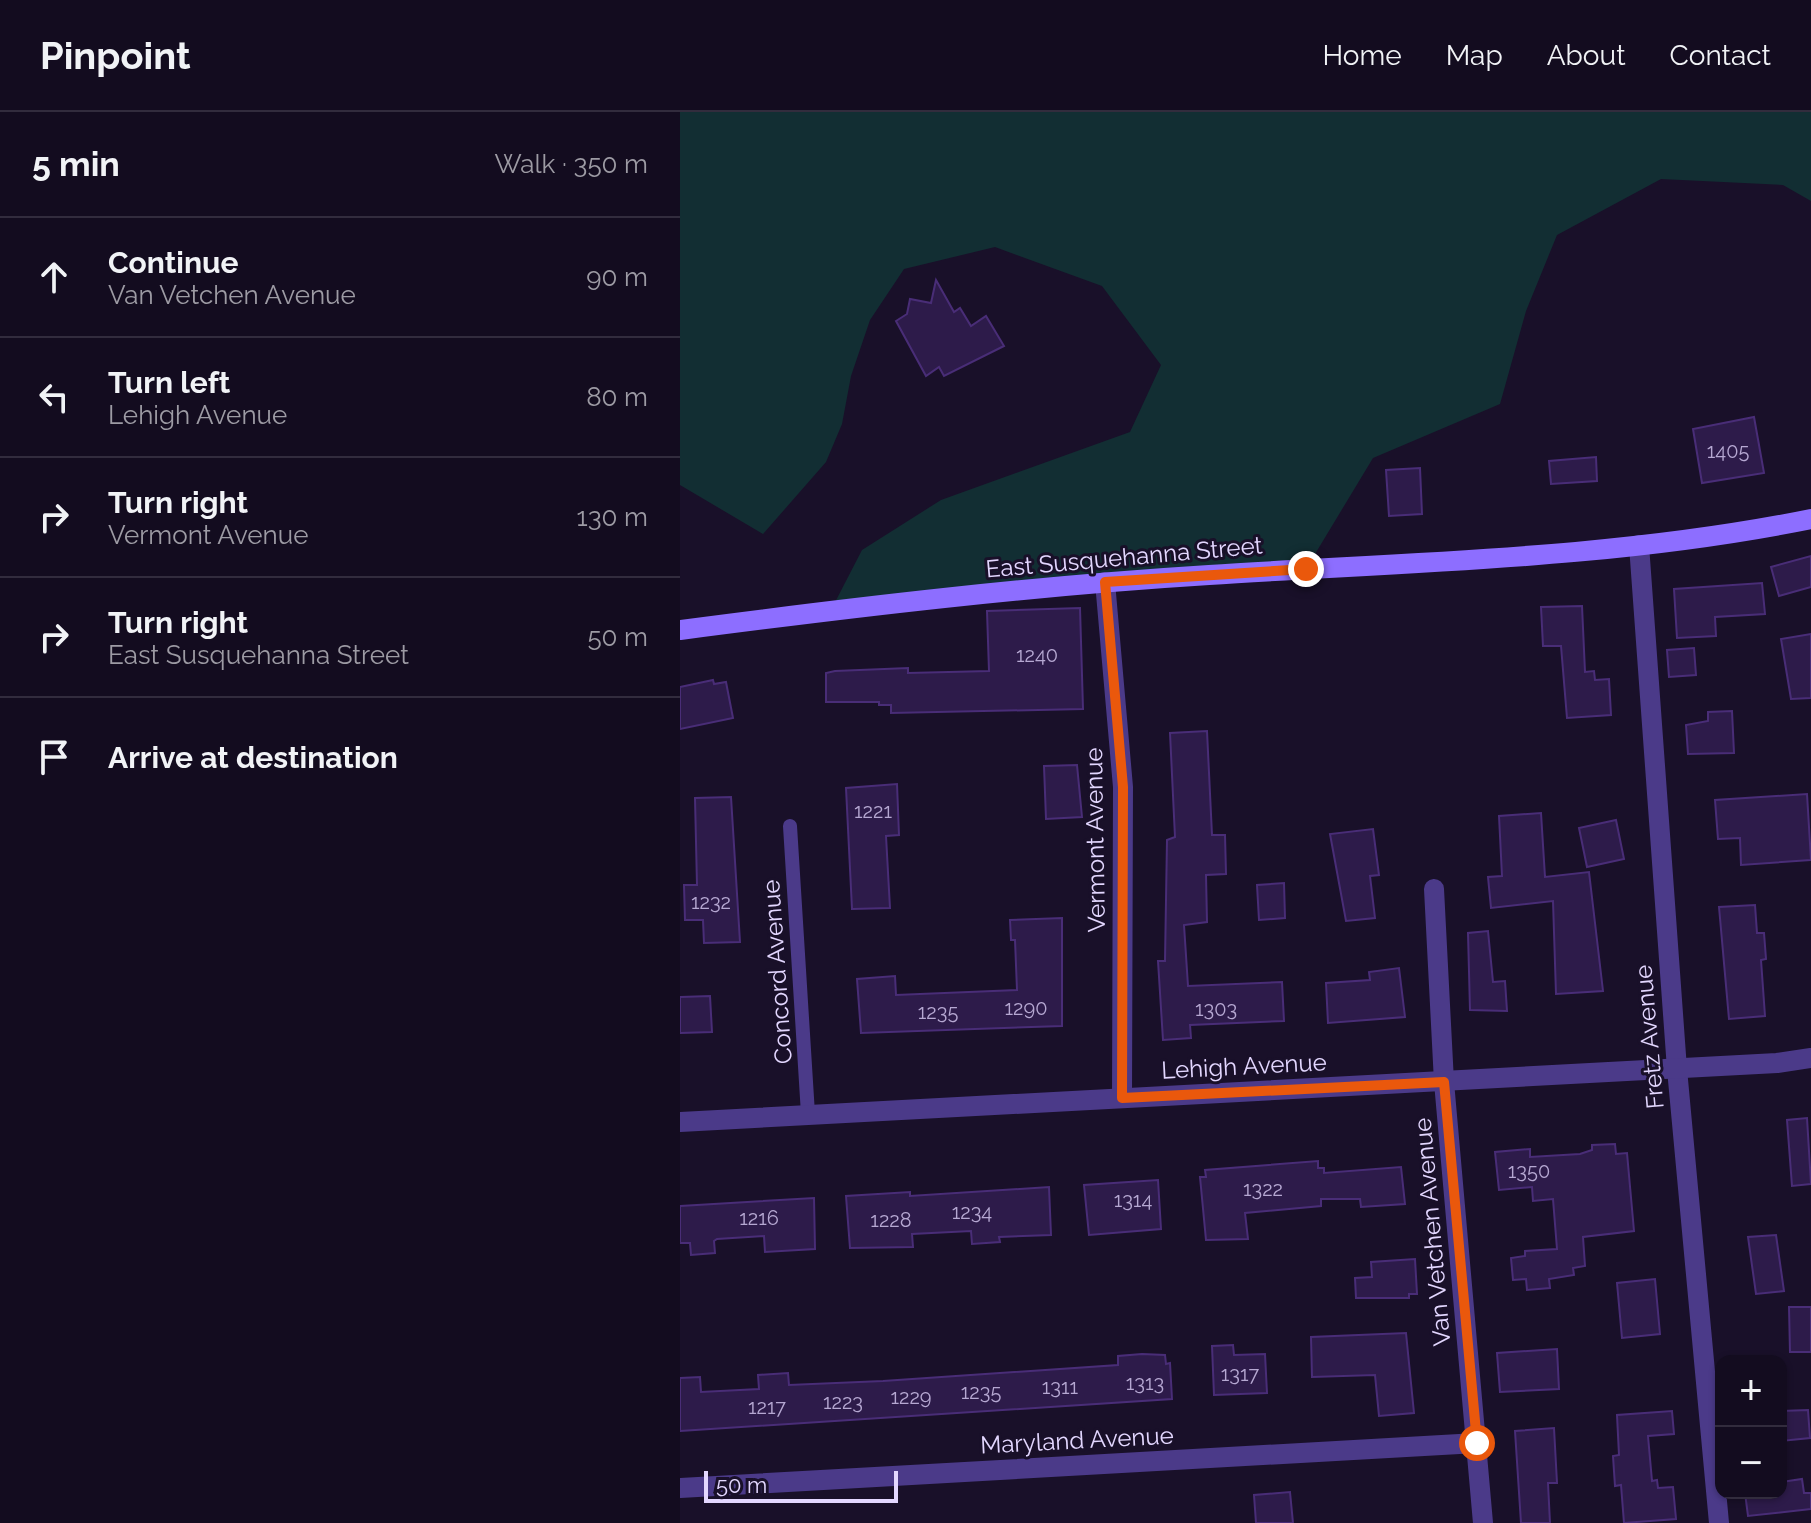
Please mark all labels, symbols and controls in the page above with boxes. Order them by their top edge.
text: Pinpoint [40,33,191,78]
text: Home [1322,39,1402,72]
text: Map [1446,39,1503,72]
text: About [1547,39,1626,72]
text: Contact [1670,39,1771,72]
text: 5 min [32,144,120,184]
text: Walk · 350 m [494,149,648,179]
text: Continue [108,245,239,280]
icon: ahead [32,255,76,299]
text: 90 m [586,262,648,292]
text: Van Vetchen Avenue [108,280,356,310]
text: Turn left [108,365,230,400]
icon: left [32,375,76,419]
text: 80 m [586,382,648,412]
text: Lehigh Avenue [108,400,287,430]
house number: 1405 [1707,439,1749,463]
text: Turn right [108,485,248,520]
icon: right [32,495,76,539]
text: 130 m [577,502,648,532]
text: Vermont Avenue [108,520,308,550]
street label: East Susquehanna Street [984,530,1264,584]
route end [1288,551,1324,587]
text: Turn right [108,605,248,640]
icon: right [32,615,76,659]
text: 50 m [587,622,648,652]
text: East Susquehanna Street [108,640,409,670]
house number: 1240 [1016,643,1058,667]
icon: arrive [32,735,76,779]
text: Arrive at destination [108,740,398,775]
street label: Vermont Avenue [1079,747,1111,933]
house number: 1221 [854,799,892,823]
street label: Concord Avenue [756,879,798,1065]
house number: 1232 [691,890,731,914]
street label: Fretz Avenue [1628,964,1670,1110]
house number: 1290 [1005,996,1047,1020]
house number: 1303 [1195,997,1237,1021]
house number: 1235 [918,1000,958,1024]
street label: Lehigh Avenue [1161,1047,1327,1085]
street label: Van Vetchen Avenue [1408,1117,1456,1347]
house number: 1350 [1508,1159,1550,1183]
house number: 1322 [1243,1177,1283,1201]
house number: 1314 [1114,1188,1152,1212]
house number: 1234 [952,1200,992,1224]
house number: 1216 [739,1206,779,1230]
house number: 1228 [870,1208,912,1232]
map controls [1715,1355,1787,1499]
button: + [1715,1355,1787,1427]
house number: 1317 [1221,1362,1259,1386]
house number: 1313 [1126,1371,1164,1395]
house number: 1311 [1042,1375,1079,1399]
house number: 1235 [961,1380,1001,1404]
house number: 1229 [890,1385,932,1409]
house number: 1223 [823,1390,863,1414]
house number: 1217 [748,1395,786,1419]
street label: Maryland Avenue [980,1420,1174,1460]
route start [1459,1425,1495,1461]
button: − [1715,1427,1787,1499]
scale bar [704,1467,898,1503]
text: 50 m [716,1472,767,1498]

